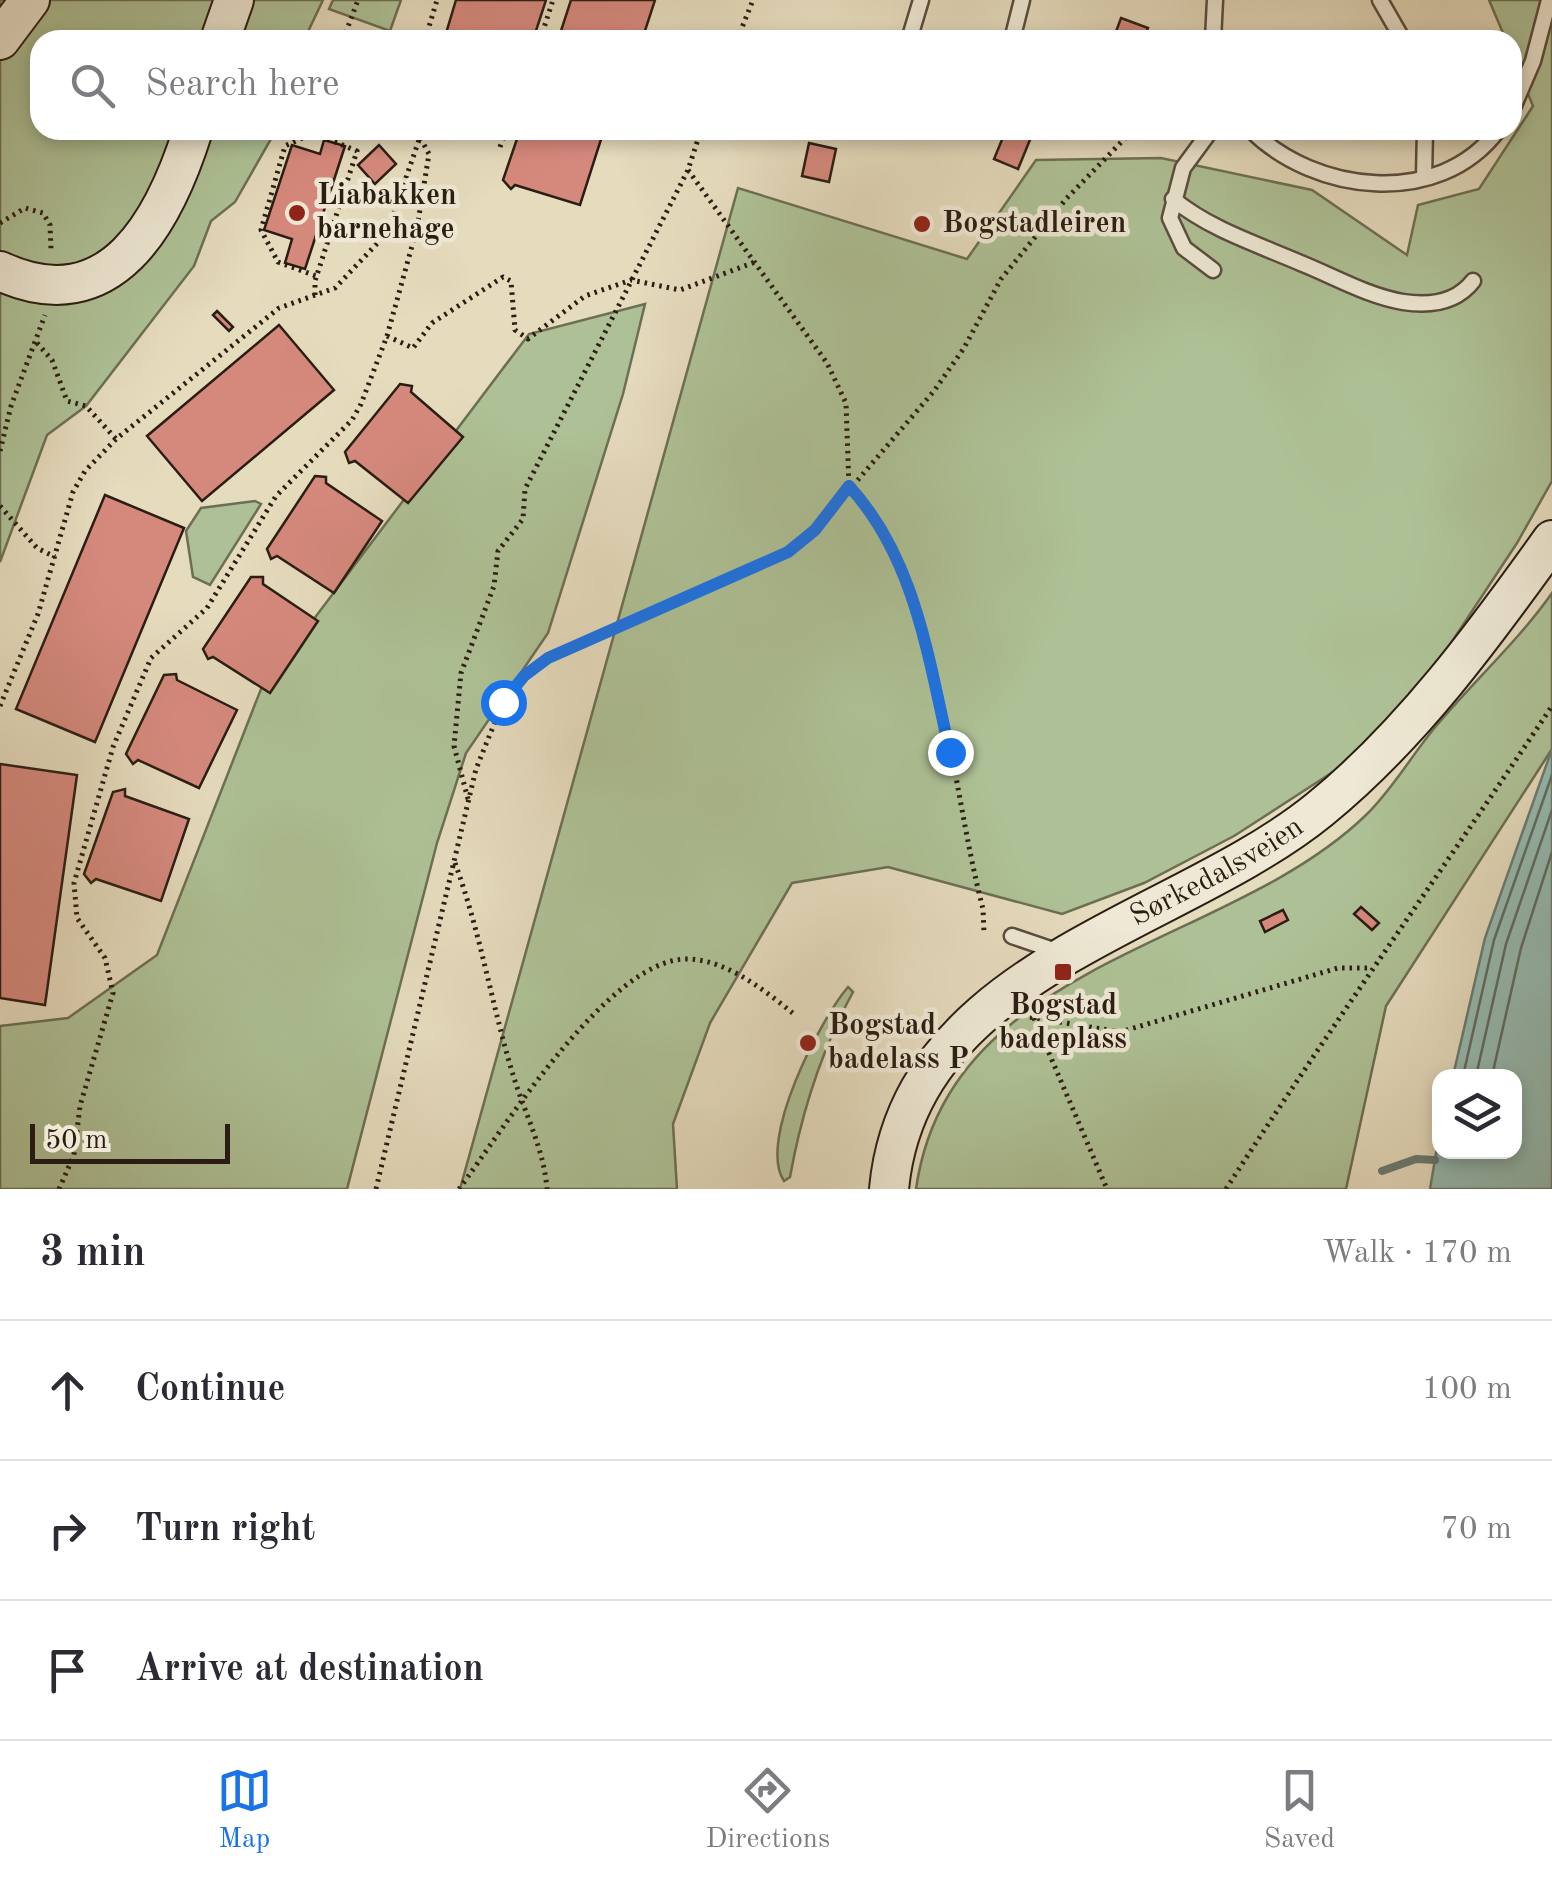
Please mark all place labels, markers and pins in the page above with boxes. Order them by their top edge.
place label: Liabakken barnehage [317,181,457,245]
marker: Liabakken barnehage [286,202,308,224]
place label: Bogstadleiren [942,209,1126,239]
marker: Bogstadleiren [911,213,933,235]
marker: Bogstad badeplass [1052,961,1074,983]
place label: Bogstad badeplass [999,991,1127,1055]
place label: Bogstad badelass P [828,1011,969,1075]
marker: Bogstad badelass P [797,1032,819,1054]

